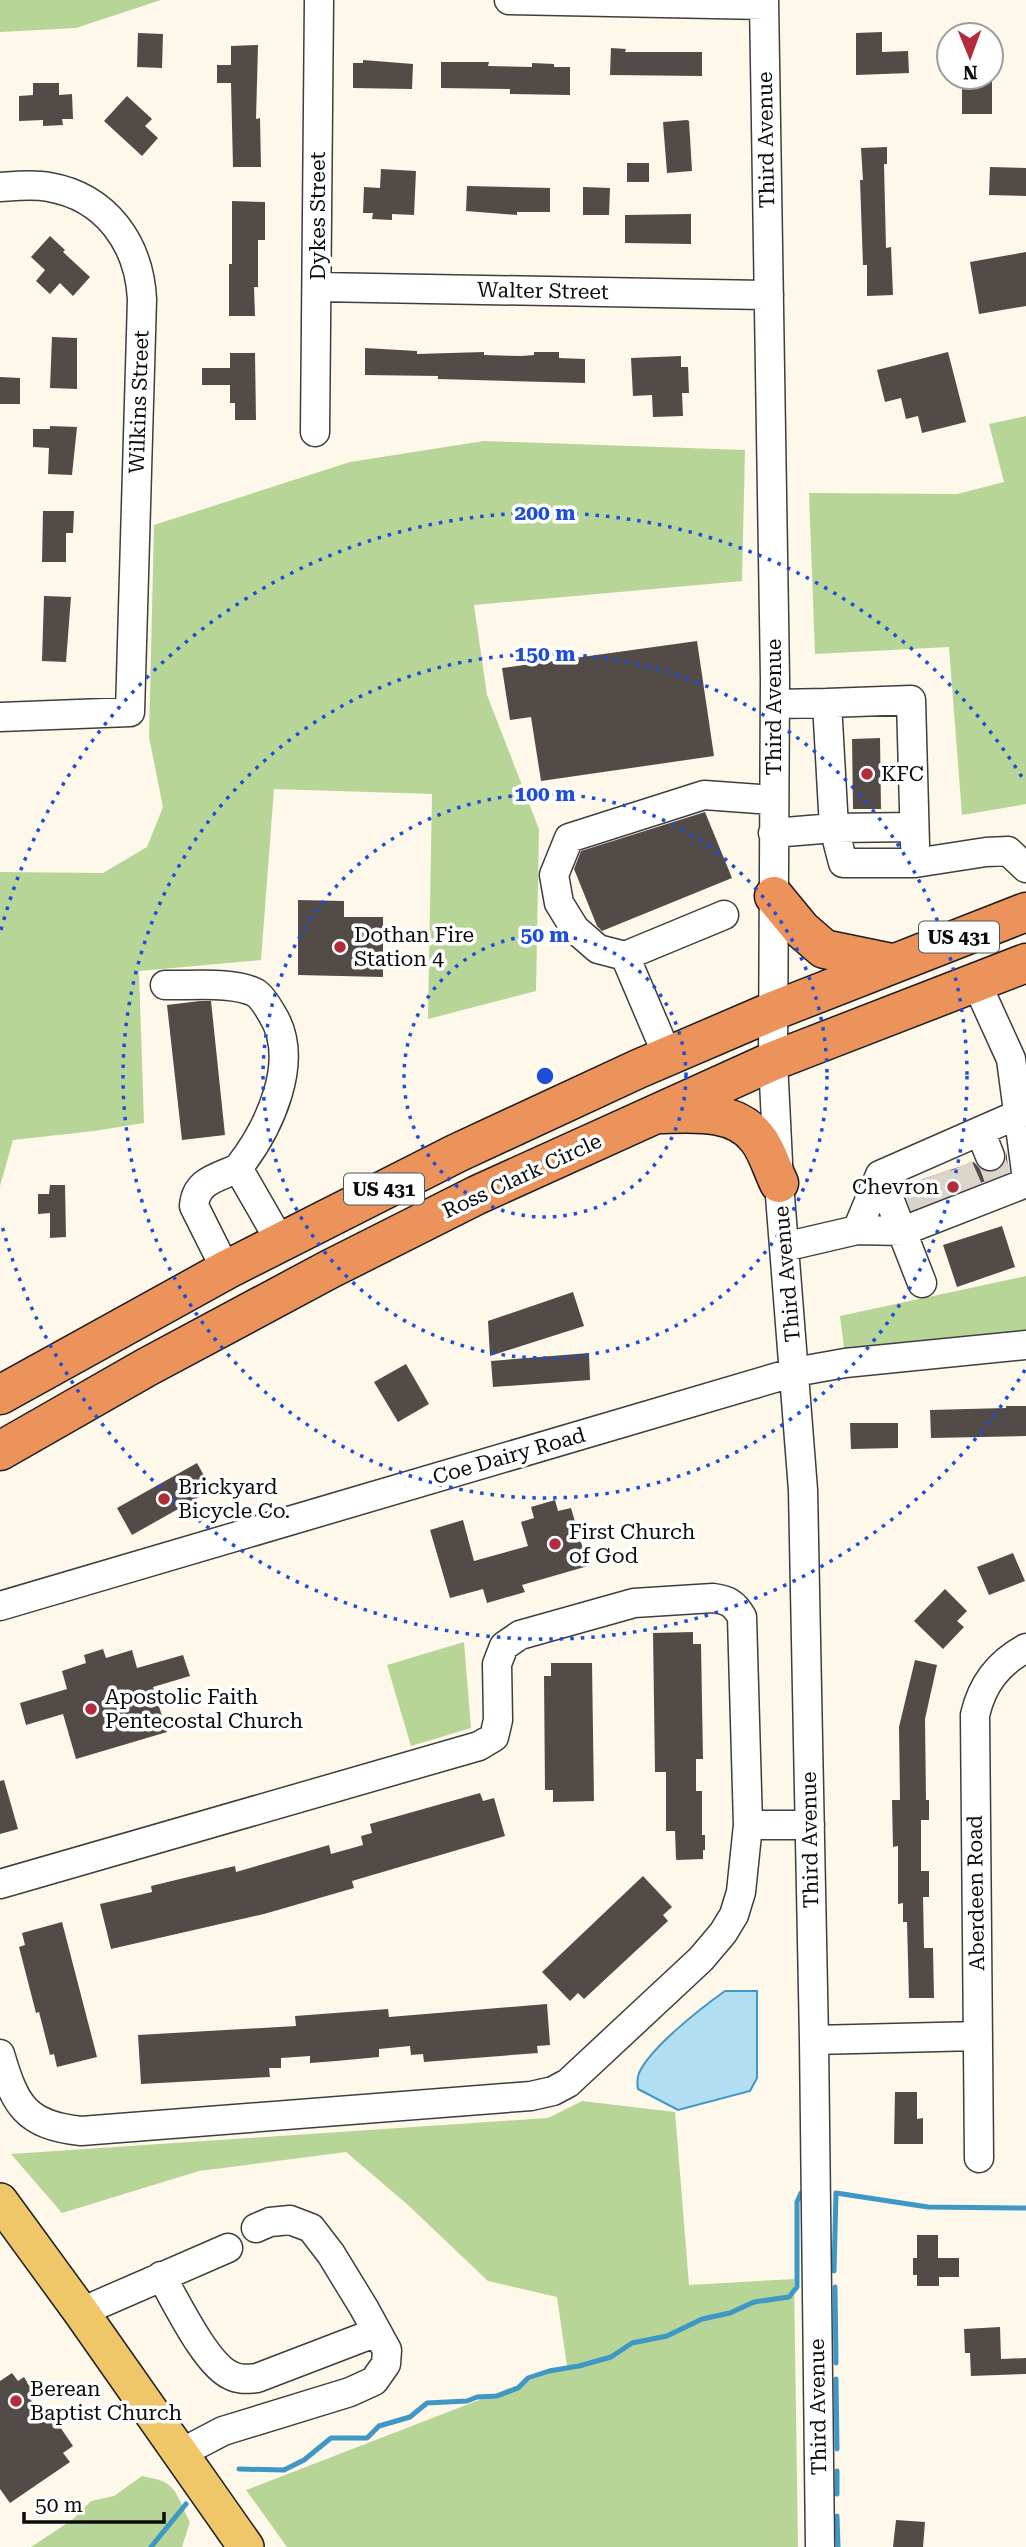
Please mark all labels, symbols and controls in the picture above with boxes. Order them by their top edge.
north arrow [935,21,1005,91]
text: N [962,61,978,84]
street label: Third Avenue [753,71,779,209]
street label: Dykes Street [306,152,330,280]
street label: Walter Street [477,278,609,304]
street label: Wilkins Street [125,330,154,474]
text: 200 m [515,501,575,525]
street label: Third Avenue [762,639,786,775]
text: 150 m [515,642,575,666]
place label: KFC [881,762,924,786]
marker: KFC [859,766,875,782]
text: 100 m [515,782,575,806]
road number: US 431 [919,922,999,953]
place label: Dothan Fire Station 4 [354,923,474,971]
text: 50 m [520,923,570,947]
marker: Dothan Fire Station 4 [332,939,348,955]
centre of rings [533,1064,557,1088]
street label: Ross Clark Circle [439,1129,605,1223]
road number: US 431 [344,1174,424,1204]
place label: Chevron [852,1175,939,1199]
marker: Chevron [945,1179,961,1195]
street label: Third Avenue [769,1205,805,1343]
street label: Coe Dairy Road [430,1423,589,1489]
place label: Brickyard Bicycle Co. [178,1475,290,1523]
marker: Brickyard Bicycle Co. [156,1491,172,1507]
place label: First Church of God [569,1520,696,1568]
marker: First Church of God [547,1536,563,1552]
place label: Apostolic Faith Pentecostal Church [105,1685,304,1733]
marker: Apostolic Faith Pentecostal Church [83,1701,99,1717]
street label: Third Avenue [797,1771,823,1909]
street label: Aberdeen Road [963,1814,989,1971]
street label: Third Avenue [805,2338,831,2476]
place label: Berean Baptist Church [30,2377,182,2425]
marker: Berean Baptist Church [8,2393,24,2409]
scale bar [24,2480,164,2524]
text: 50 m [35,2493,83,2517]

